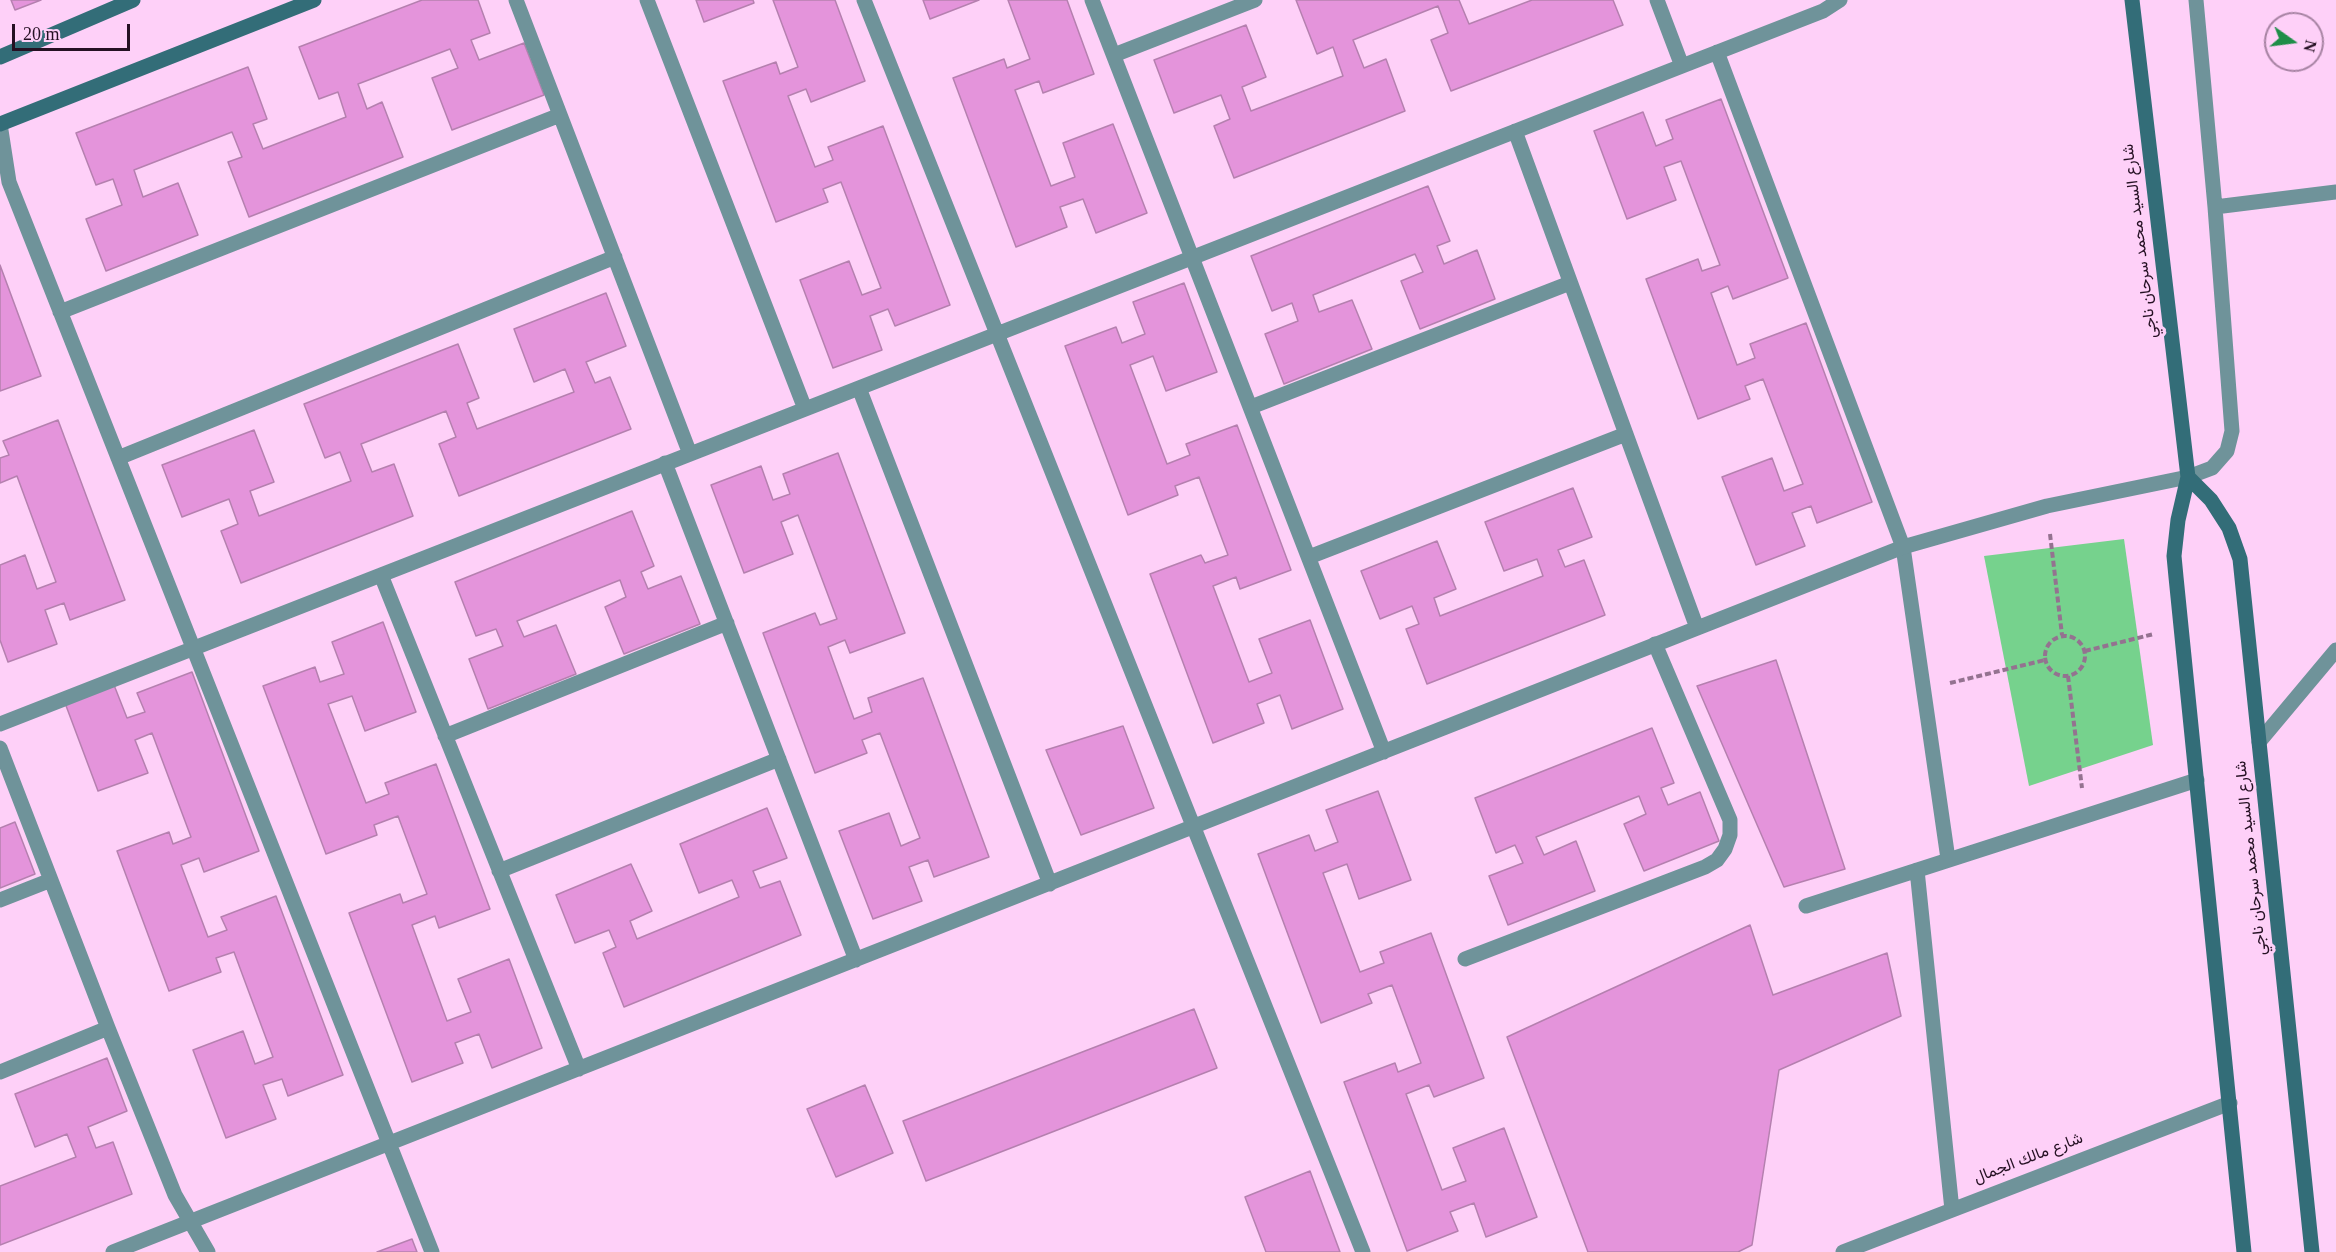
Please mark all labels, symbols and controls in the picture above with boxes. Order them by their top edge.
scale bar [15,12,134,50]
north arrow [2264,12,2324,72]
text: 20 m [23,24,60,44]
text: N [2300,38,2320,54]
street label: شارع السيد محمد سرحان ناجي [2121,143,2163,339]
street label: شارع السيد محمد سرحان ناجي [2233,760,2273,956]
street label: شارع مالك الجمال [1972,1130,2086,1190]

